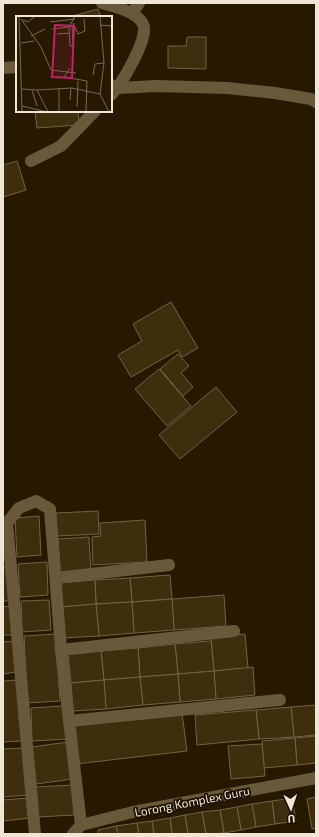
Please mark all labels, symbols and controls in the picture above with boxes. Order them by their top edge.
inset map [16,16,112,112]
street label: Lorong Komplex Guru [133,783,251,819]
north arrow [271,789,311,829]
text: U [287,813,296,826]

